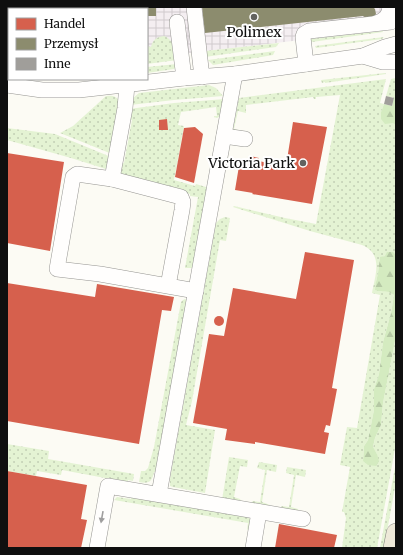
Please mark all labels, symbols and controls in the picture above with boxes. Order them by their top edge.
legend [8,8,148,80]
marker: Polimex [249,12,259,22]
text: Handel [44,16,86,31]
place label: Polimex [226,23,282,41]
text: Przemysł [44,36,98,51]
text: Inne [44,56,70,71]
place label: Victoria Park [207,154,295,172]
marker: Victoria Park [298,158,308,168]
one-way arrow [99,511,105,523]

